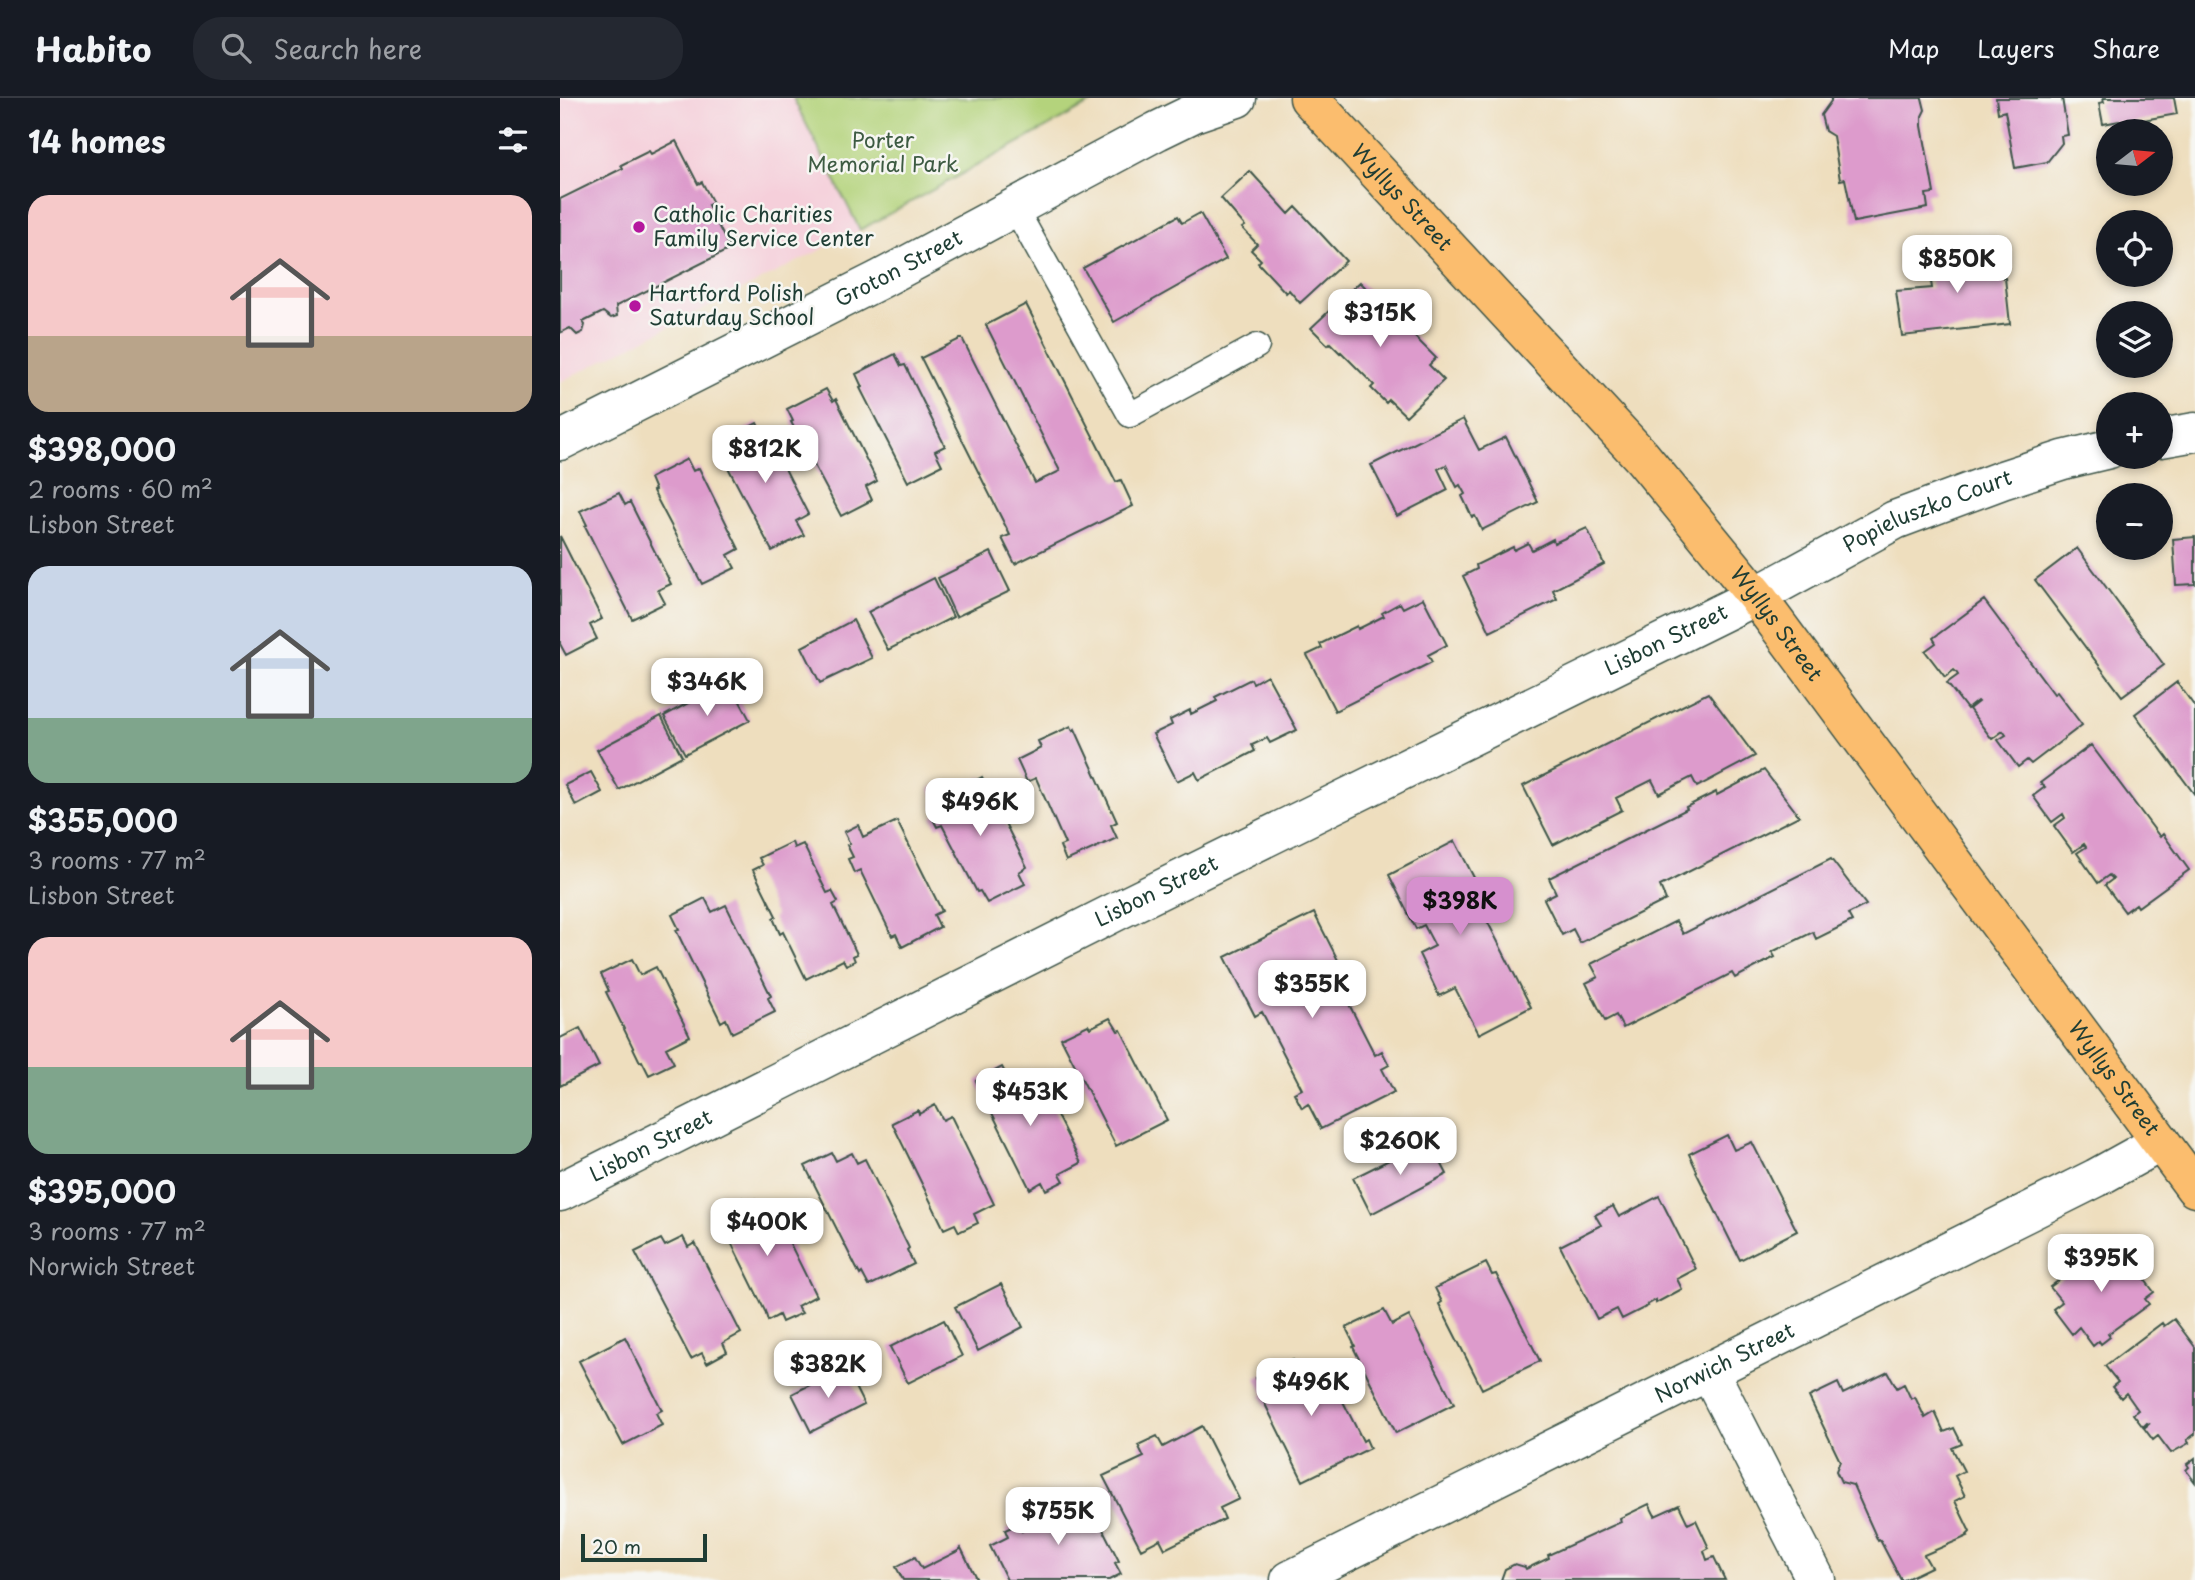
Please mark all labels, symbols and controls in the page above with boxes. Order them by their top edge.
search box [193,17,683,80]
text: Habito [35,23,151,73]
icon: search [217,29,255,67]
text: Search here [273,29,422,68]
text: Map [1888,30,1939,66]
text: Layers [1977,30,2054,66]
text: Share [2092,30,2160,66]
text: 14 homes [28,118,166,163]
north arrow [2096,119,2174,196]
map controls [2096,119,2173,560]
icon: filters [494,121,532,159]
park label: Porter Memorial Park [807,123,959,179]
street label: Wyllys Street [1345,135,1461,257]
place label: Catholic Charities Family Service Center [653,197,874,253]
button: locate [2096,210,2173,287]
marker: Catholic Charities Family Service Center [631,219,647,235]
street label: Groton Street [829,220,967,314]
pin: $850K [1908,236,2006,295]
icon: home [217,240,343,366]
text: $850K [1918,240,1996,275]
place label: Hartford Polish Saturday School [649,276,814,332]
pin: $315K [1331,289,1429,349]
text: $315K [1344,294,1416,329]
marker: Hartford Polish Saturday School [627,298,643,314]
button: layers [2096,301,2173,378]
button: + [2096,392,2173,469]
text: $398,000 [28,426,176,471]
pin: $812K [716,426,814,485]
text: $812K [728,430,802,465]
street label: Popieluszko Court [1836,460,2016,560]
text: 2 rooms · 60 m² [28,471,213,506]
button: − [2096,483,2173,560]
text: Lisbon Street [28,506,174,541]
street label: Wyllys Street [1724,558,1832,687]
street label: Lisbon Street [1598,595,1732,682]
icon: home [217,611,343,737]
pin: $346K [658,658,756,718]
text: $346K [667,663,747,698]
pin: $496K [931,778,1029,838]
text: $496K [941,783,1019,818]
text: $355,000 [28,797,178,842]
text: 3 rooms · 77 m² [28,842,206,877]
street label: Lisbon Street [1089,846,1223,934]
text: Lisbon Street [28,877,174,912]
pin: $398K [1411,878,1509,937]
text: $398K [1423,882,1497,917]
pin: $355K [1263,960,1361,1020]
text: $355K [1274,965,1350,1000]
icon: home [217,982,343,1108]
street label: Wyllys Street [2062,1013,2169,1142]
pin: $453K [981,1068,1079,1128]
text: $453K [992,1073,1068,1108]
street label: Lisbon Street [583,1100,717,1189]
pin: $260K [1351,1118,1449,1177]
text: $260K [1360,1122,1440,1157]
text: $395,000 [28,1168,176,1213]
pin: $400K [718,1198,816,1258]
text: $400K [726,1203,808,1238]
text: 3 rooms · 77 m² [28,1213,206,1248]
pin: $395K [2052,1234,2150,1294]
text: $395K [2064,1239,2138,1274]
text: Norwich Street [28,1248,195,1283]
street label: Norwich Street [1649,1313,1799,1410]
pin: $382K [779,1340,877,1400]
text: $382K [790,1345,866,1380]
pin: $496K [1262,1358,1360,1418]
text: $496K [1272,1363,1350,1398]
pin: $755K [1009,1488,1107,1547]
text: $755K [1022,1492,1094,1527]
scale bar [581,1531,707,1563]
text: 20 m [592,1532,641,1560]

